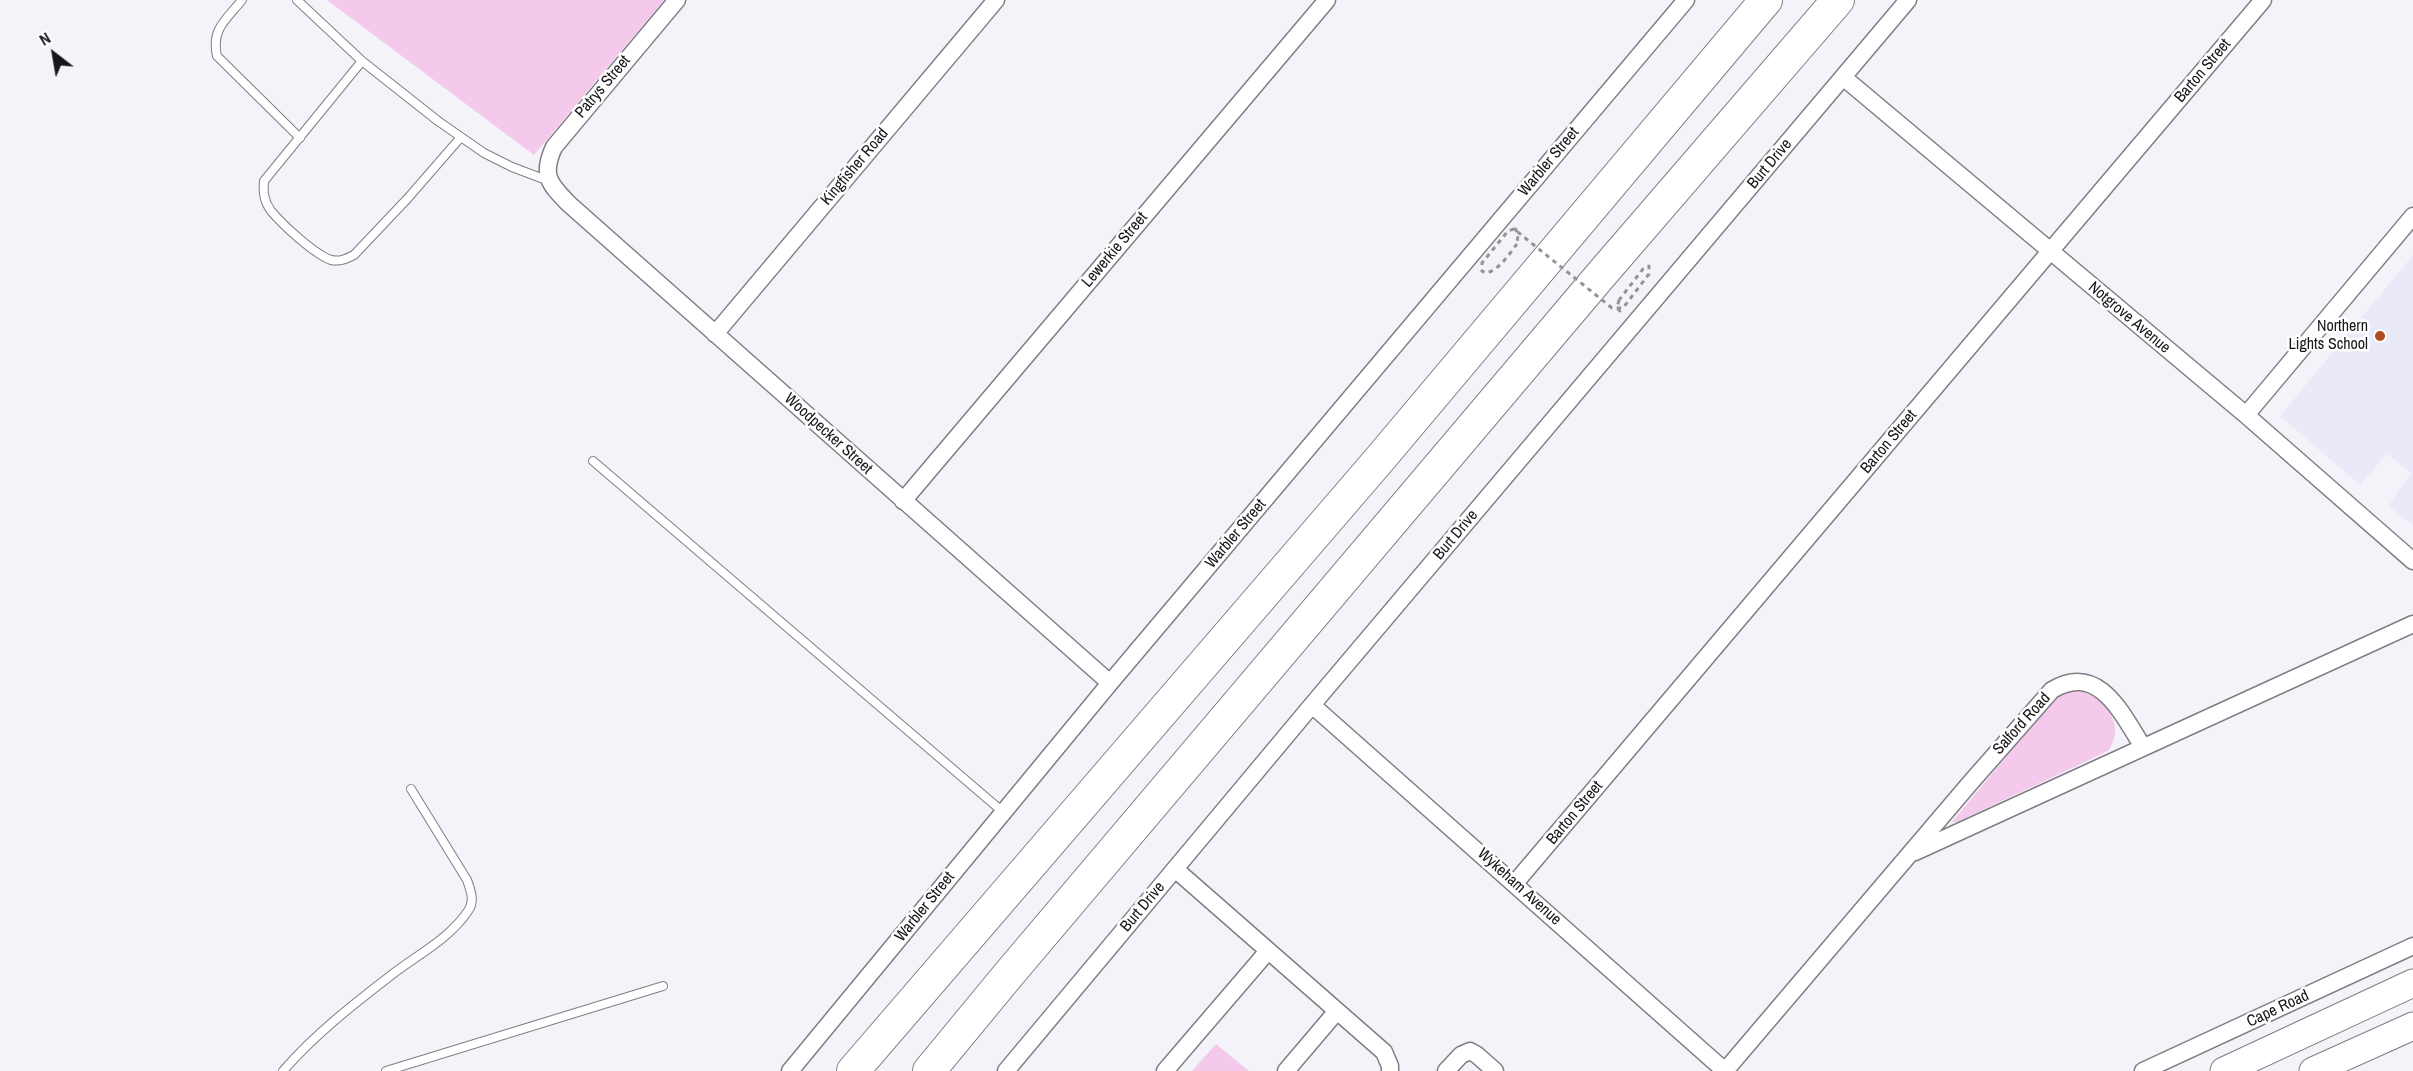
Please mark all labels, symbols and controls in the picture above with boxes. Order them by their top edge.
north arrow [24,24,84,84]
text: N [35,27,54,50]
street label: Barton Street [2171,35,2235,107]
street label: Patrys Street [571,52,635,122]
street label: Warbler Street [1515,124,1583,200]
street label: Kingfisher Road [817,125,893,209]
street label: Burt Drive [1744,135,1796,193]
street label: Lewerkie Street [1078,209,1152,291]
street label: Notgrove Avenue [2084,278,2174,358]
place label: Northern Lights School [2288,317,2368,355]
marker: Northern Lights School [2373,329,2387,343]
street label: Woodpecker Street [780,389,876,479]
street label: Barton Street [1857,406,1921,478]
street label: Warbler Street [1202,496,1270,572]
street label: Burt Drive [1430,506,1482,564]
street label: Salford Road [1989,689,2055,759]
street label: Barton Street [1543,777,1607,849]
street label: Wykeham Avenue [1473,844,1565,930]
street label: Warbler Street [891,868,959,946]
street label: Burt Drive [1117,878,1169,936]
street label: Cape Road [2244,986,2312,1032]

